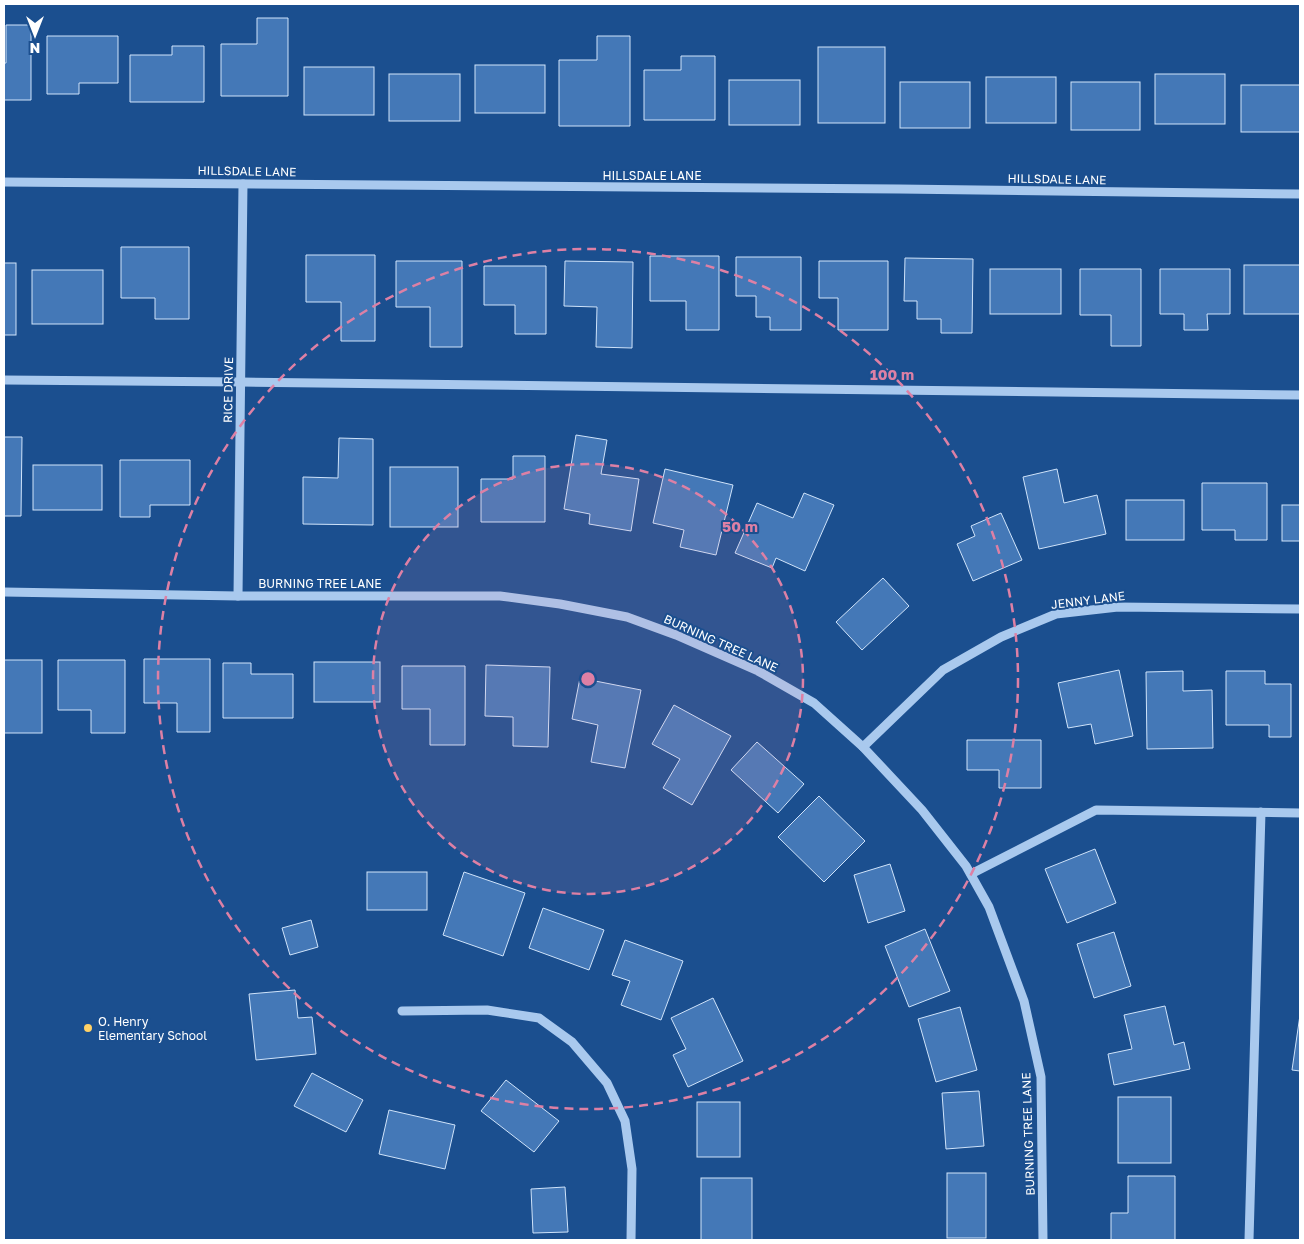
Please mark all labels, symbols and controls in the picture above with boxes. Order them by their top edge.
north arrow [10,10,60,60]
text: N [30,40,40,57]
street label: HILLSDALE LANE [197,163,297,179]
street label: HILLSDALE LANE [602,168,702,183]
street label: HILLSDALE LANE [1007,171,1107,187]
street label: RICE DRIVE [220,357,236,423]
text: 100 m [870,365,914,383]
text: 50 m [722,517,758,535]
street label: BURNING TREE LANE [258,576,382,591]
street label: JENNY LANE [1050,588,1126,612]
street label: BURNING TREE LANE [662,611,780,675]
centre of rings [579,670,597,688]
place label: O. Henry Elementary School [98,1014,207,1043]
marker: O. Henry Elementary School [82,1022,94,1034]
street label: BURNING TREE LANE [1018,1072,1038,1196]

